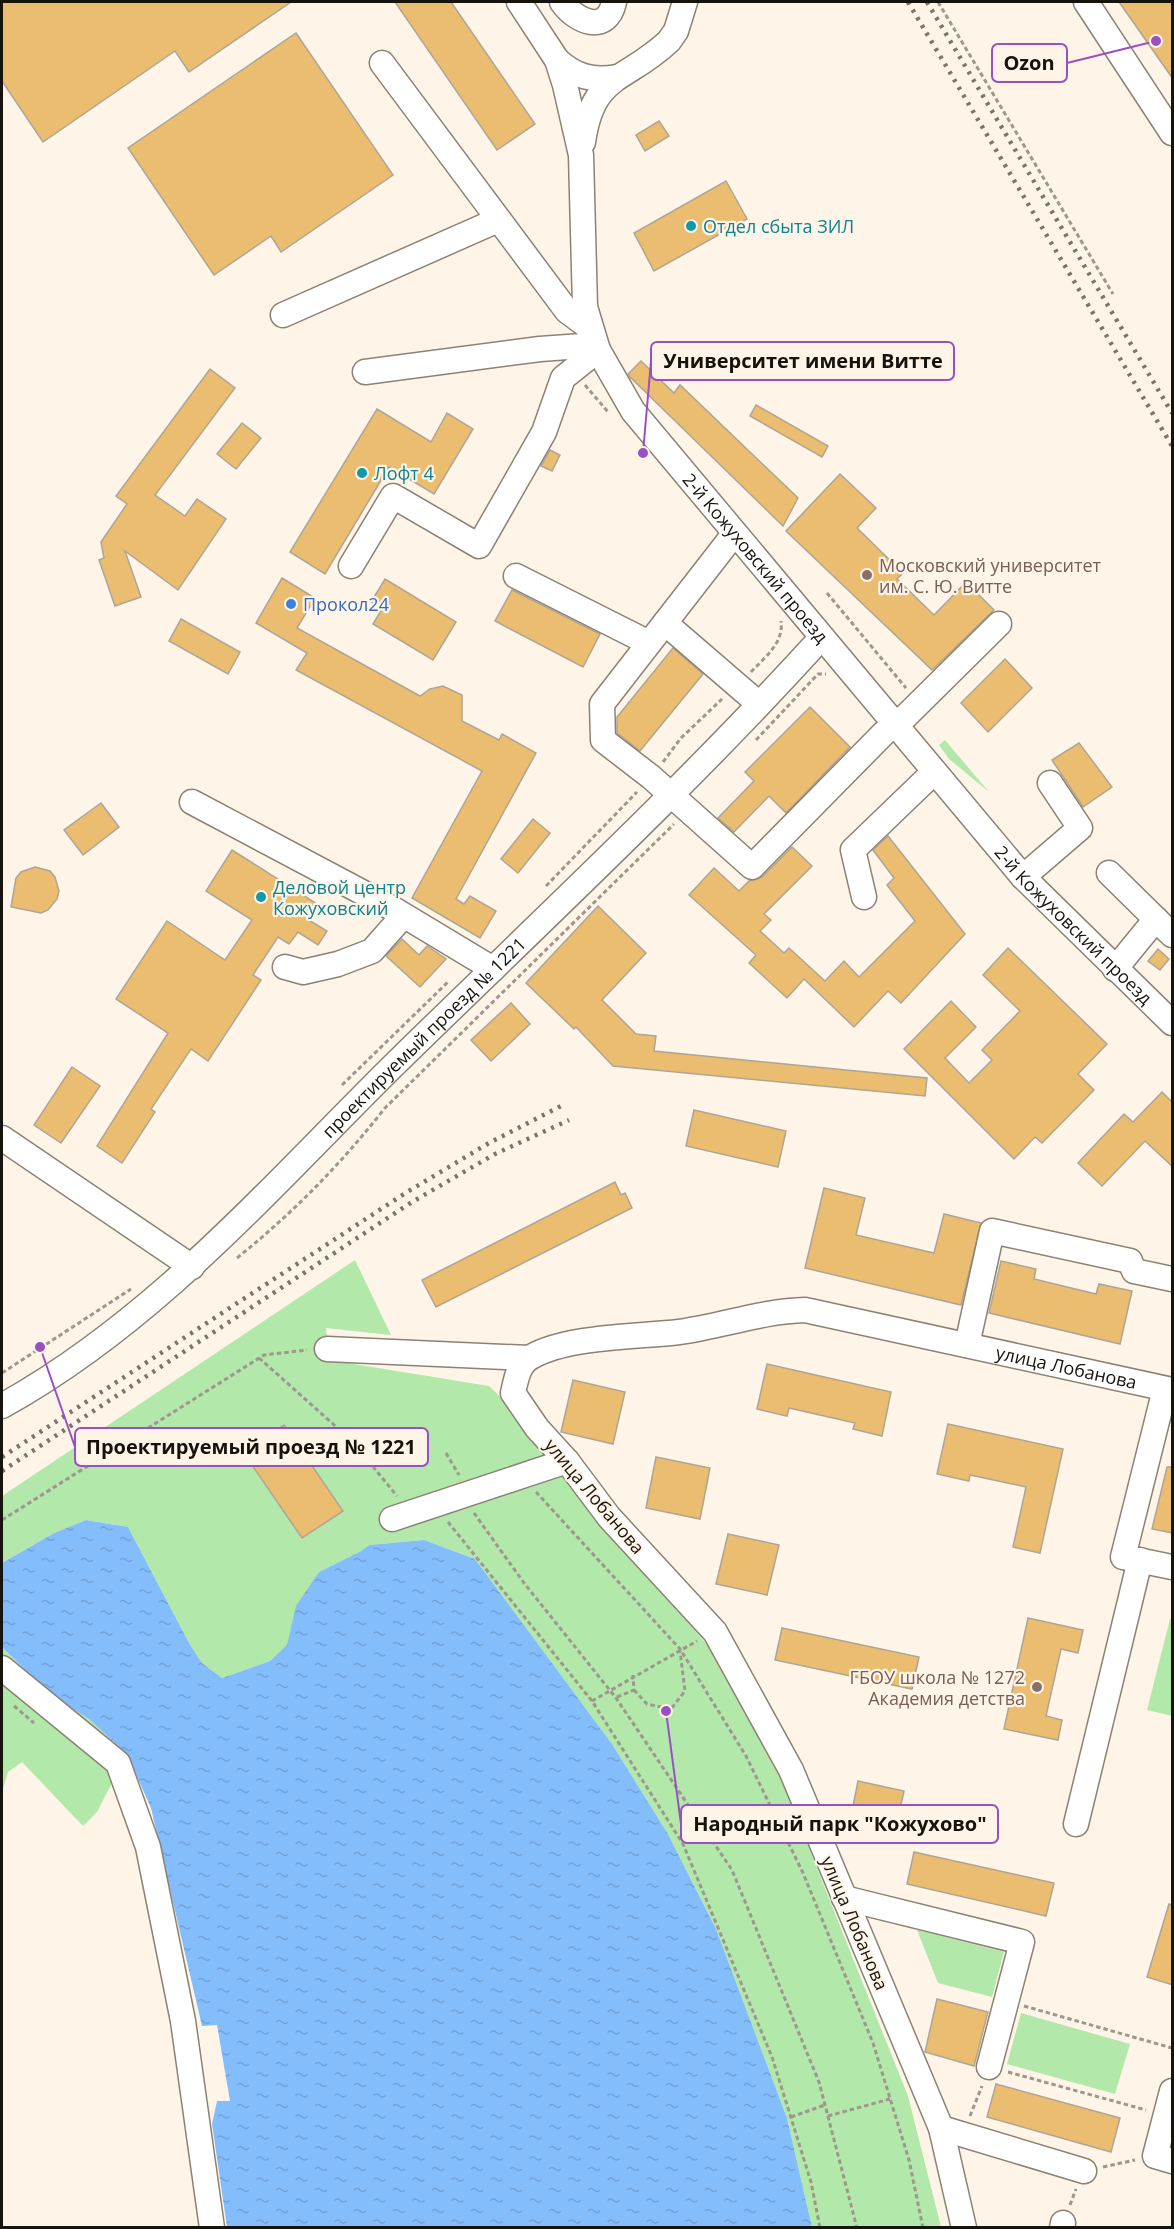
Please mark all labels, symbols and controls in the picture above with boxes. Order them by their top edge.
callout: Ozon [992,44,1067,82]
text: Ozon [1003,49,1055,76]
place label: Отдел сбыта ЗИЛ [703,214,854,238]
marker: Отдел сбыта ЗИЛ [684,219,698,233]
callout: Университет имени Витте [651,342,954,380]
text: Университет имени Витте [663,347,943,374]
place label: Лофт 4 [374,461,434,485]
marker: Лофт 4 [355,466,369,480]
street label: 2-й Кожуховский проезд [678,468,834,648]
place label: Московский университет им. С. Ю. Витте [879,553,1102,598]
marker: Московский университет им. С. Ю. Витте [860,568,874,582]
place label: Прокол24 [303,592,389,616]
marker: Прокол24 [284,597,298,611]
street label: 2-й Кожуховский проезд [990,840,1158,1009]
place label: Деловой центр Кожуховский [273,875,406,920]
marker: Деловой центр Кожуховский [254,890,268,904]
street label: проектируемый проезд № 1221 [317,932,531,1143]
street label: улица Лобанова [994,1340,1139,1394]
callout: Проектируемый проезд № 1221 [75,1428,428,1466]
text: Проектируемый проезд № 1221 [86,1433,416,1460]
street label: улица Лобанова [540,1433,650,1559]
place label: ГБОУ школа № 1272 Академия детства [850,1665,1025,1710]
marker: ГБОУ школа № 1272 Академия детства [1030,1680,1044,1694]
callout: Народный парк "Кожухово" [681,1805,998,1843]
text: Народный парк "Кожухово" [693,1810,987,1837]
street label: улица Лобанова [816,1852,894,1994]

